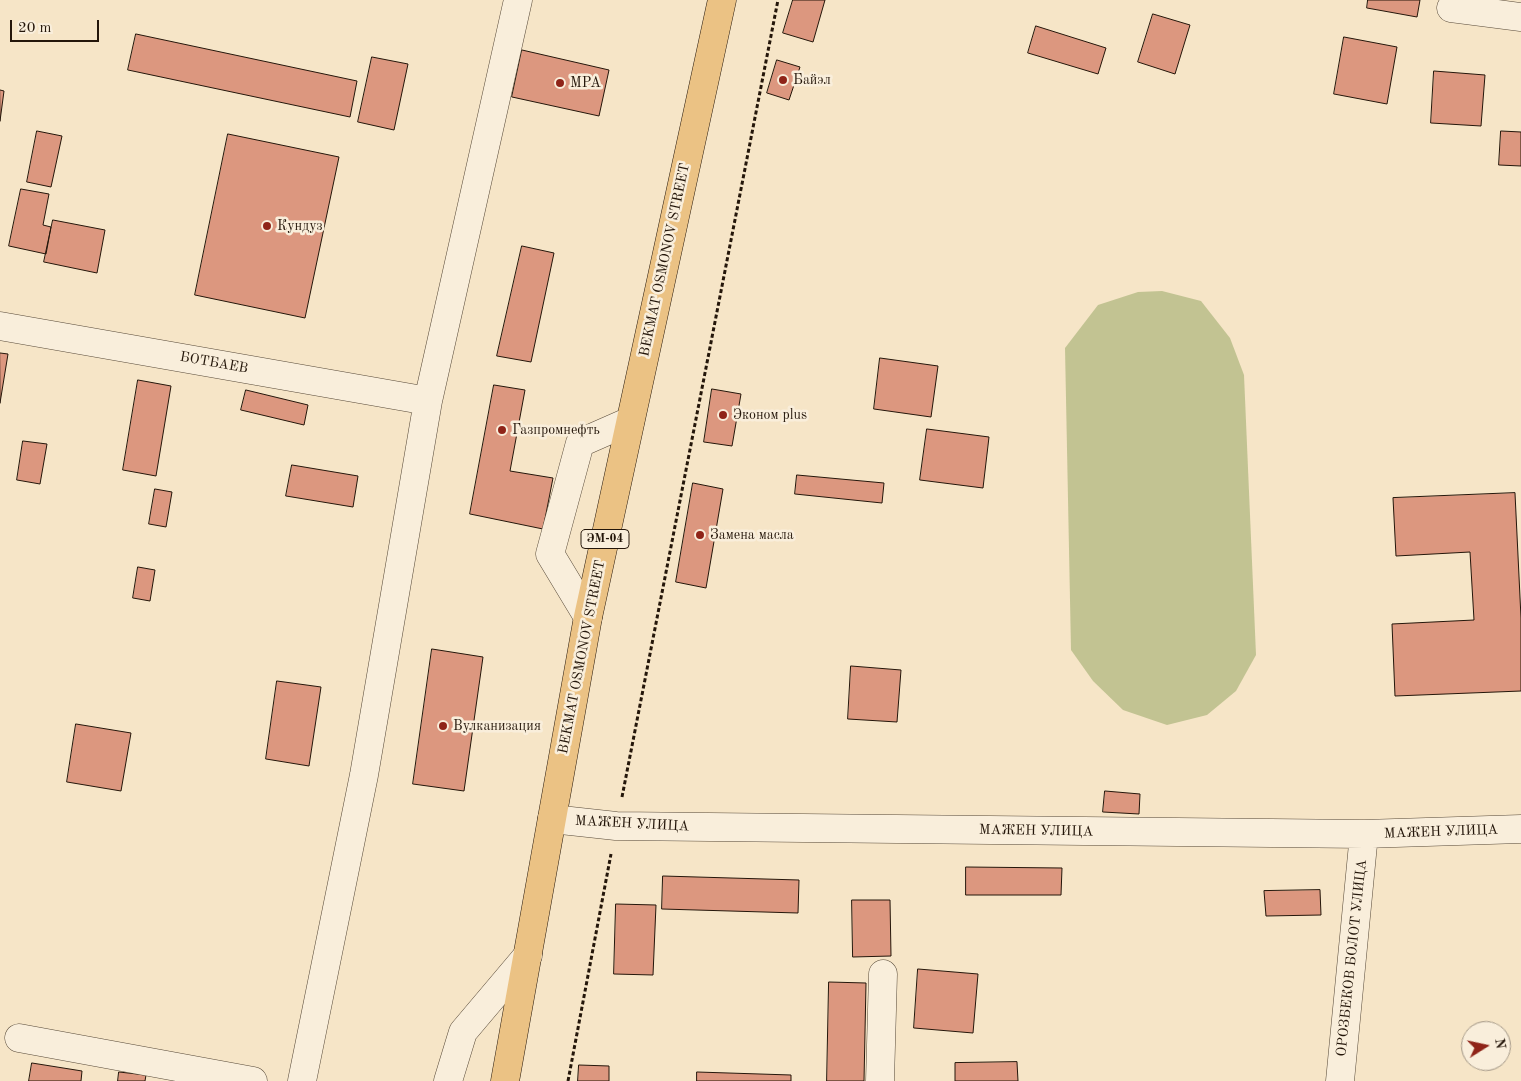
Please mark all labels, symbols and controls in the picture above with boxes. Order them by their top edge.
scale bar [12,10,101,42]
text: 20 m [18,21,52,36]
place label: Байэл [793,72,831,88]
marker: Байэл [777,74,789,86]
place label: MPA [570,75,601,91]
marker: MPA [554,77,566,89]
street label: BEKMAT OSMONOV STREET [636,162,694,358]
place label: Кундуз [277,218,323,234]
marker: Кундуз [261,220,273,232]
street label: БОТБАЕВ [179,349,249,377]
place label: Эконом plus [733,407,807,423]
marker: Эконом plus [717,409,729,421]
place label: Газпромнефть [512,422,600,438]
marker: Газпромнефть [496,424,508,436]
place label: Замена масла [710,527,794,543]
marker: Замена масла [694,529,706,541]
road number: ЭМ-04 [581,530,629,548]
street label: BEKMAT OSMONOV STREET [555,559,609,755]
place label: Вулканизация [453,718,541,734]
marker: Вулканизация [437,720,449,732]
street label: МАЖЕН УЛИЦА [574,813,690,835]
street label: МАЖЕН УЛИЦА [979,822,1093,840]
street label: МАЖЕН УЛИЦА [1384,822,1498,842]
street label: ОРОЗБЕКОВ БОЛОТ УЛИЦА [1333,859,1371,1057]
north arrow [1461,1021,1511,1071]
text: N [1492,1037,1508,1050]

